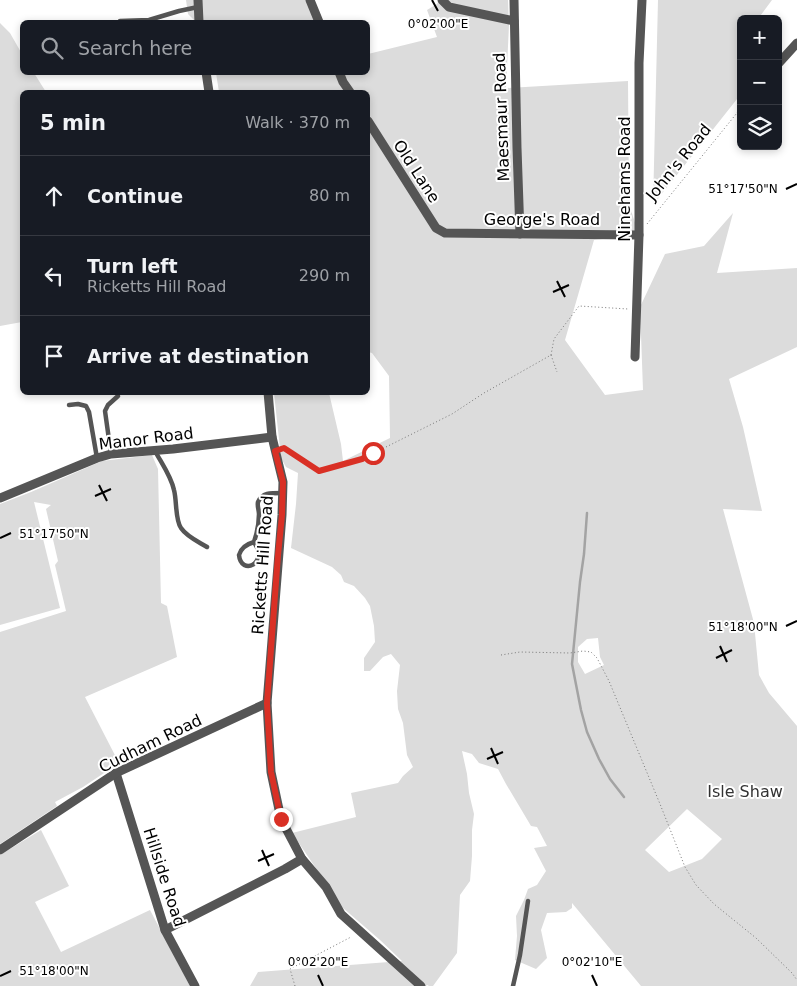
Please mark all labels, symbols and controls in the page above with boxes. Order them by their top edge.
map controls [737,15,782,150]
button: + [737,15,782,60]
text: 0°02'00"E [408,17,468,31]
search box [20,20,370,75]
icon: search [38,34,66,62]
text: Search here [78,37,192,59]
street label: Maesmaur Road [490,52,513,182]
button: − [737,60,782,105]
button: layers [737,105,782,150]
text: 5 min [40,111,106,135]
text: Walk · 370 m [245,113,350,132]
street label: Ninehams Road [615,116,634,242]
street label: John's Road [641,120,715,205]
street label: Old Lane [389,136,444,206]
icon: ahead [40,182,68,210]
text: 51°17'50"N [708,182,778,196]
text: Continue [87,185,183,207]
text: 80 m [309,186,350,205]
street label: George's Road [484,210,600,229]
text: Turn left [87,255,178,277]
icon: left [40,262,68,290]
text: 290 m [299,266,350,285]
text: Ricketts Hill Road [87,277,226,296]
icon: arrive [40,342,68,370]
text: Arrive at destination [87,345,309,367]
street label: Manor Road [98,423,195,454]
route start [362,442,385,465]
street label: Ricketts Hill Road [248,495,277,635]
text: 51°17'50"N [19,527,89,541]
text: 51°18'00"N [708,620,778,634]
street label: Cudham Road [96,710,205,777]
park label: Isle Shaw [707,782,783,801]
route end [270,808,293,831]
street label: Hillside Road [140,825,190,929]
text: 0°02'20"E [288,955,348,969]
text: 0°02'10"E [562,955,622,969]
text: 51°18'00"N [19,964,89,978]

